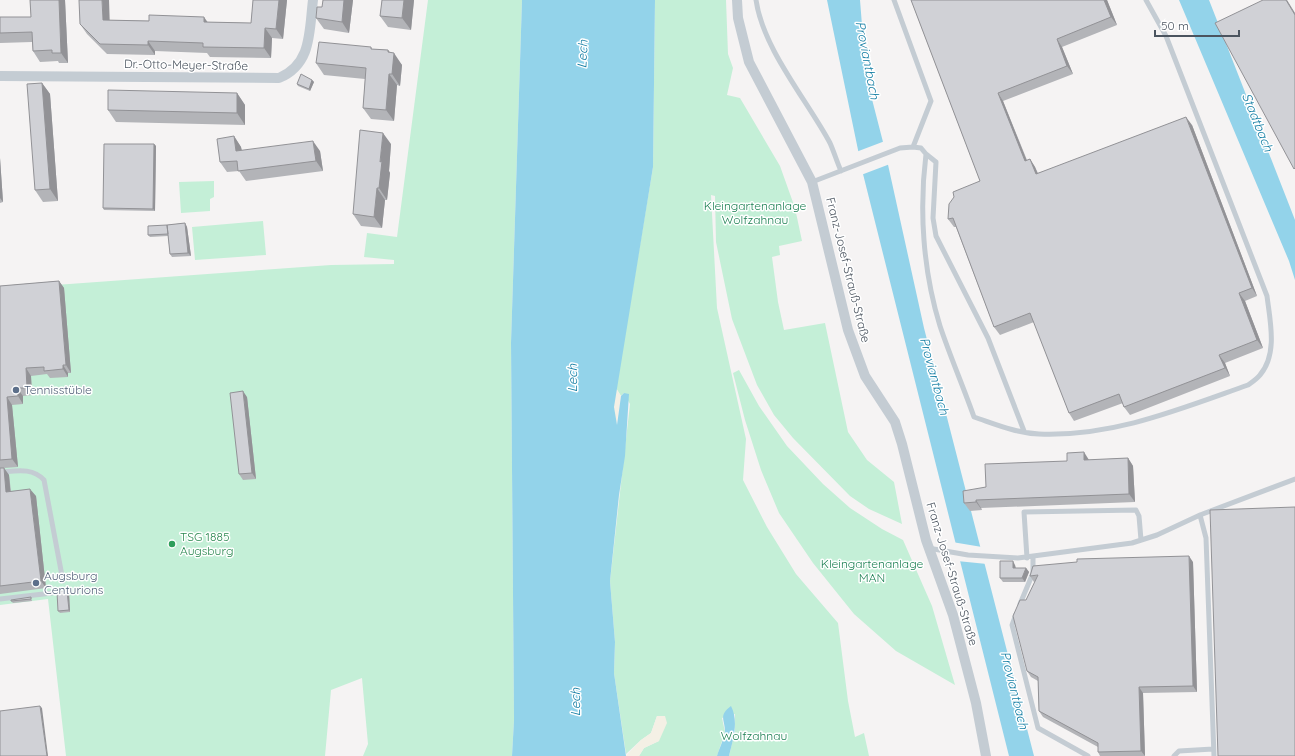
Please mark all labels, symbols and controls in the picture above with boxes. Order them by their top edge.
scale bar [1155,12,1239,38]
text: 50 m [1161,18,1189,33]
water label: Proviantbach [853,19,884,101]
water label: Lech [573,39,591,69]
street label: Dr.-Otto-Meyer-Straße [124,56,248,73]
water label: Stadtbach [1239,90,1277,154]
street label: Franz-Josef-Strauß-Straße [823,196,874,344]
park label: Kleingartenanlage Wolfzahnau [704,198,806,227]
water label: Proviantbach [917,335,953,417]
water label: Lech [564,363,580,392]
place label: Tennisstüble [24,382,92,397]
marker: Tennisstüble [11,385,21,395]
street label: Franz-Josef-Strauß-Straße [924,500,982,648]
place label: TSG 1885 Augsburg [180,529,233,558]
marker: TSG 1885 Augsburg [167,539,177,549]
park label: Kleingartenanlage MAN [821,556,923,585]
place label: Augsburg Centurions [44,568,104,597]
marker: Augsburg Centurions [31,578,41,588]
water label: Proviantbach [998,649,1033,731]
water label: Lech [567,687,583,716]
park label: Wolfzahnau [721,728,787,743]

